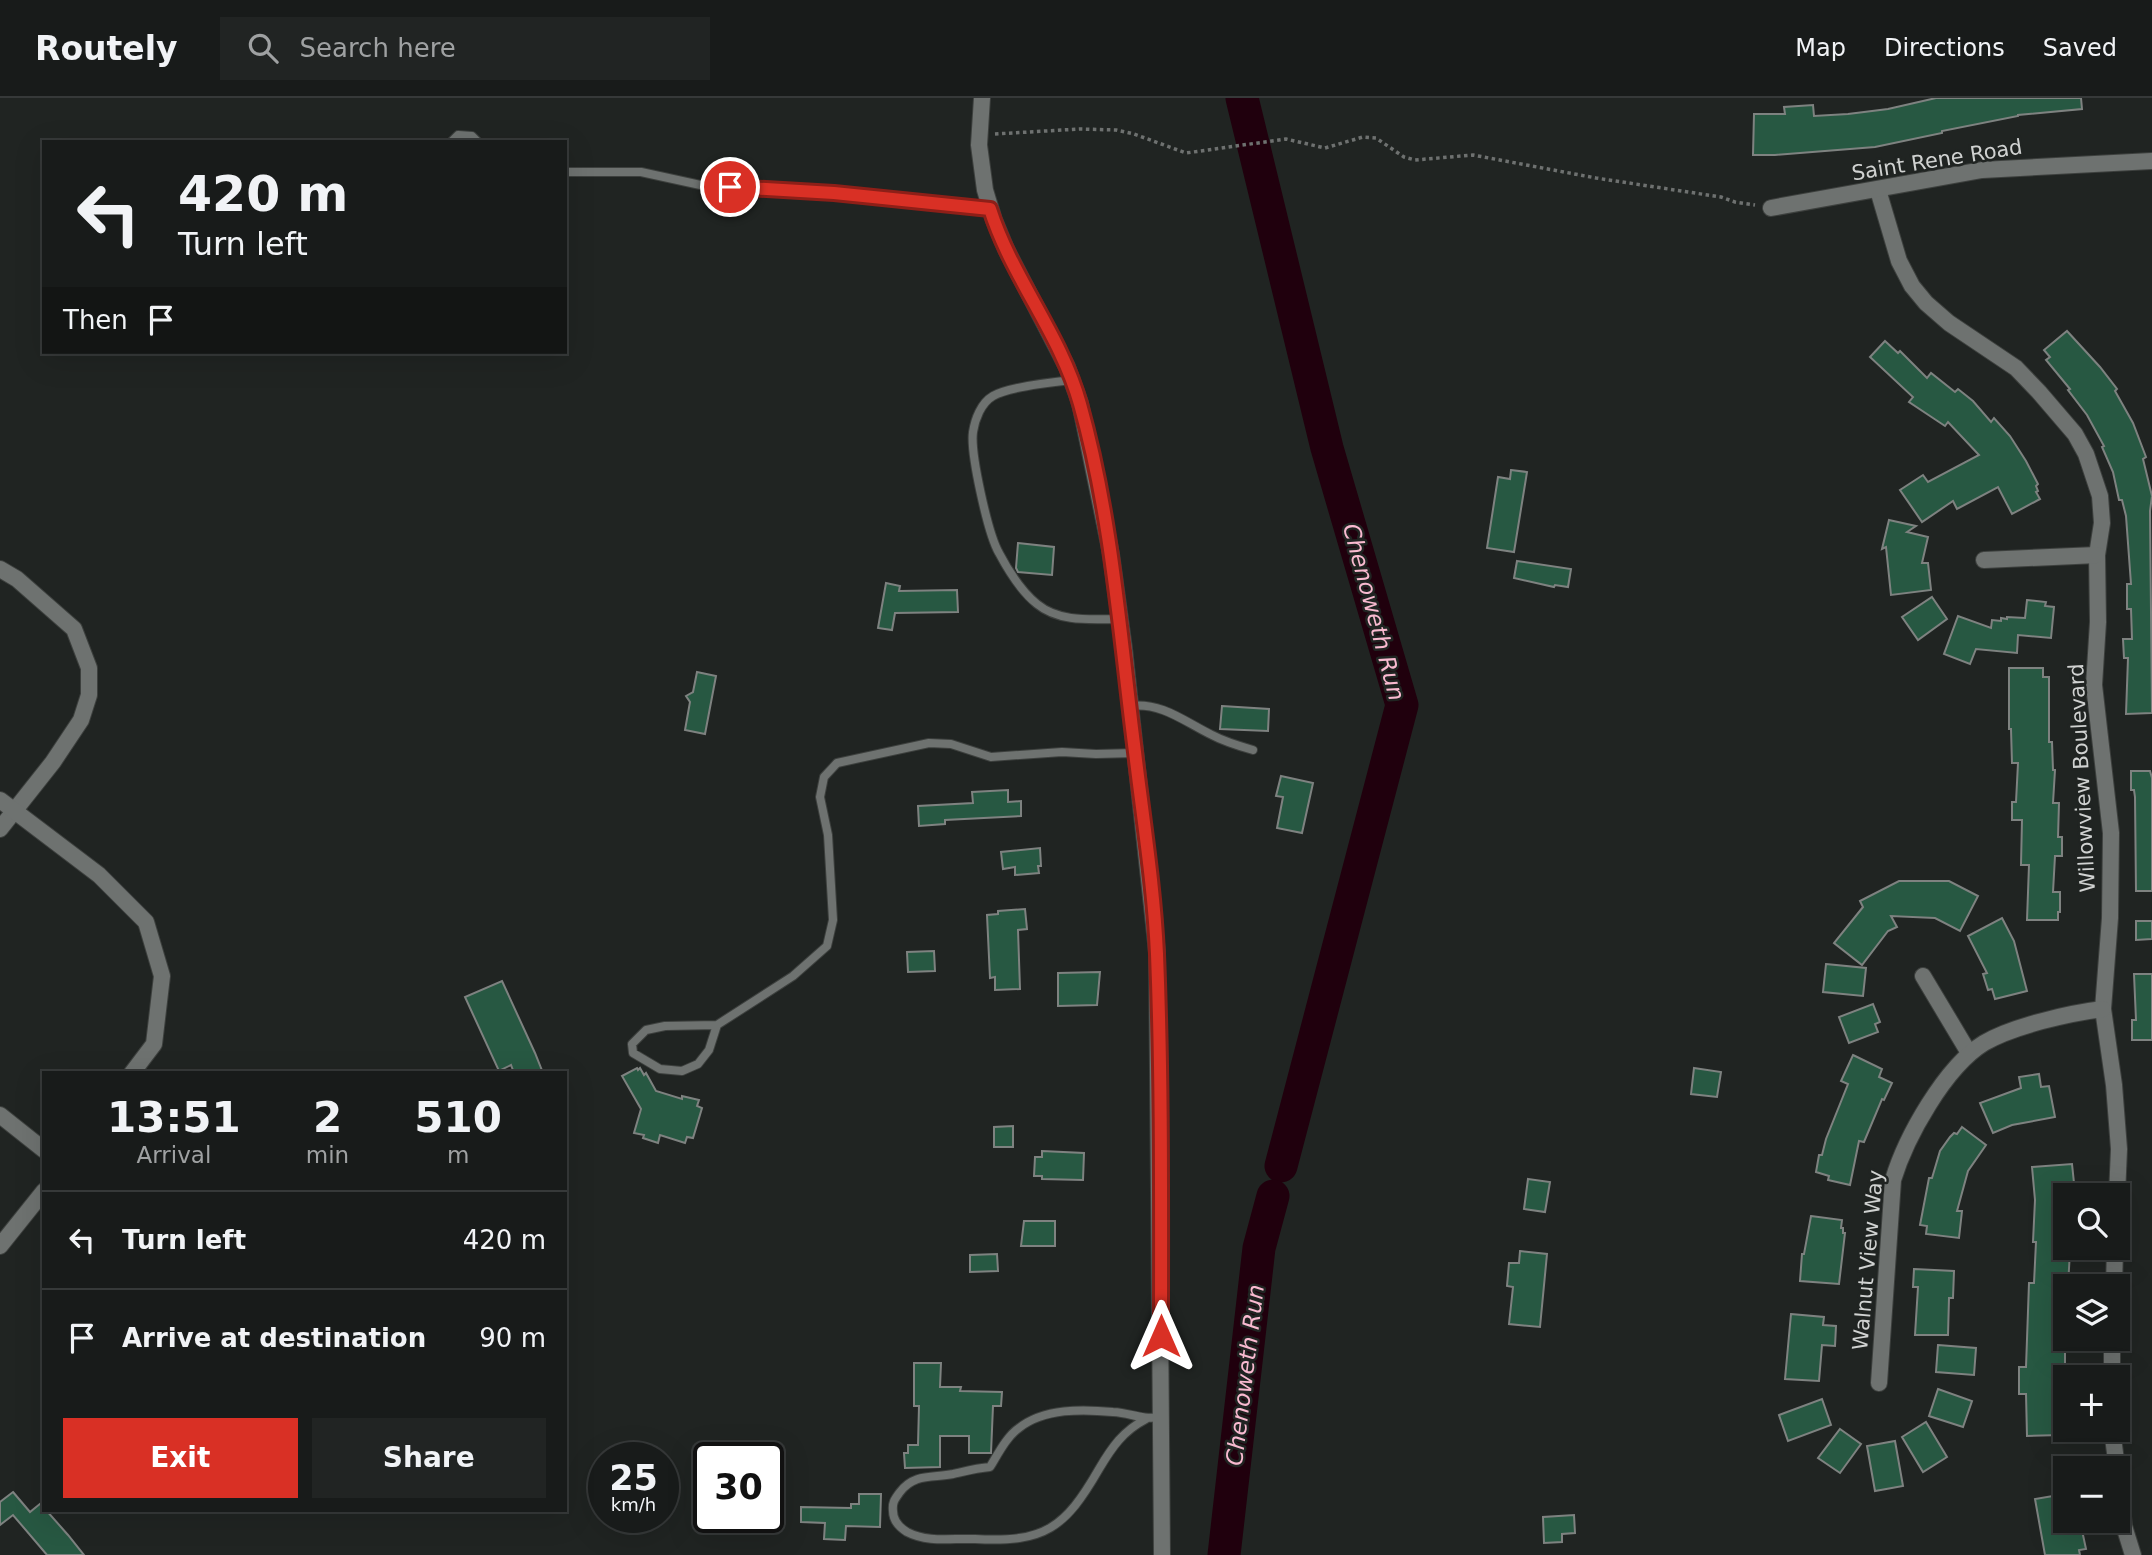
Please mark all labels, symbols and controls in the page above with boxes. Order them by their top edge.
search box [220,17,710,80]
text: Routely [35,29,178,68]
icon: search [244,29,282,67]
text: Search here [300,33,456,63]
text: Map [1795,34,1846,62]
text: Directions [1884,34,2005,62]
text: Saved [2043,34,2117,62]
street label: Saint Rene Road [1850,135,2024,185]
pin [700,157,760,217]
text: 420 m [178,166,348,223]
icon: left [63,168,154,259]
icon: arrive [711,168,749,206]
text: Turn left [178,225,308,263]
icon: arrive [142,301,180,339]
text: Then [63,305,128,335]
water label: Chenoweth Run [1338,521,1410,703]
street label: Willowview Boulevard [2064,663,2100,893]
text: 13:51 [107,1093,241,1142]
text: 2 [313,1093,342,1142]
text: 510 [414,1093,502,1142]
text: Arrival [137,1142,211,1168]
text: min [306,1142,349,1168]
text: m [447,1142,469,1168]
street label: Walnut View Way [1848,1169,1888,1351]
map controls [2053,1183,2130,1533]
button: search [2053,1183,2130,1260]
icon: left [63,1221,101,1259]
text: Turn left [122,1225,246,1255]
text: 420 m [463,1225,546,1255]
button: layers [2053,1274,2130,1351]
water label: Chenoweth Run [1221,1283,1269,1467]
position arrow [1124,1299,1198,1373]
icon: arrive [63,1319,101,1357]
text: Arrive at destination [122,1323,426,1353]
text: 90 m [479,1323,546,1353]
button: + [2053,1365,2130,1442]
button: Exit [63,1418,298,1498]
button: Share [312,1418,546,1498]
speed limit sign: 30 [693,1442,784,1533]
button: − [2053,1456,2130,1533]
text: 25 [609,1458,658,1498]
text: km/h [611,1494,656,1515]

